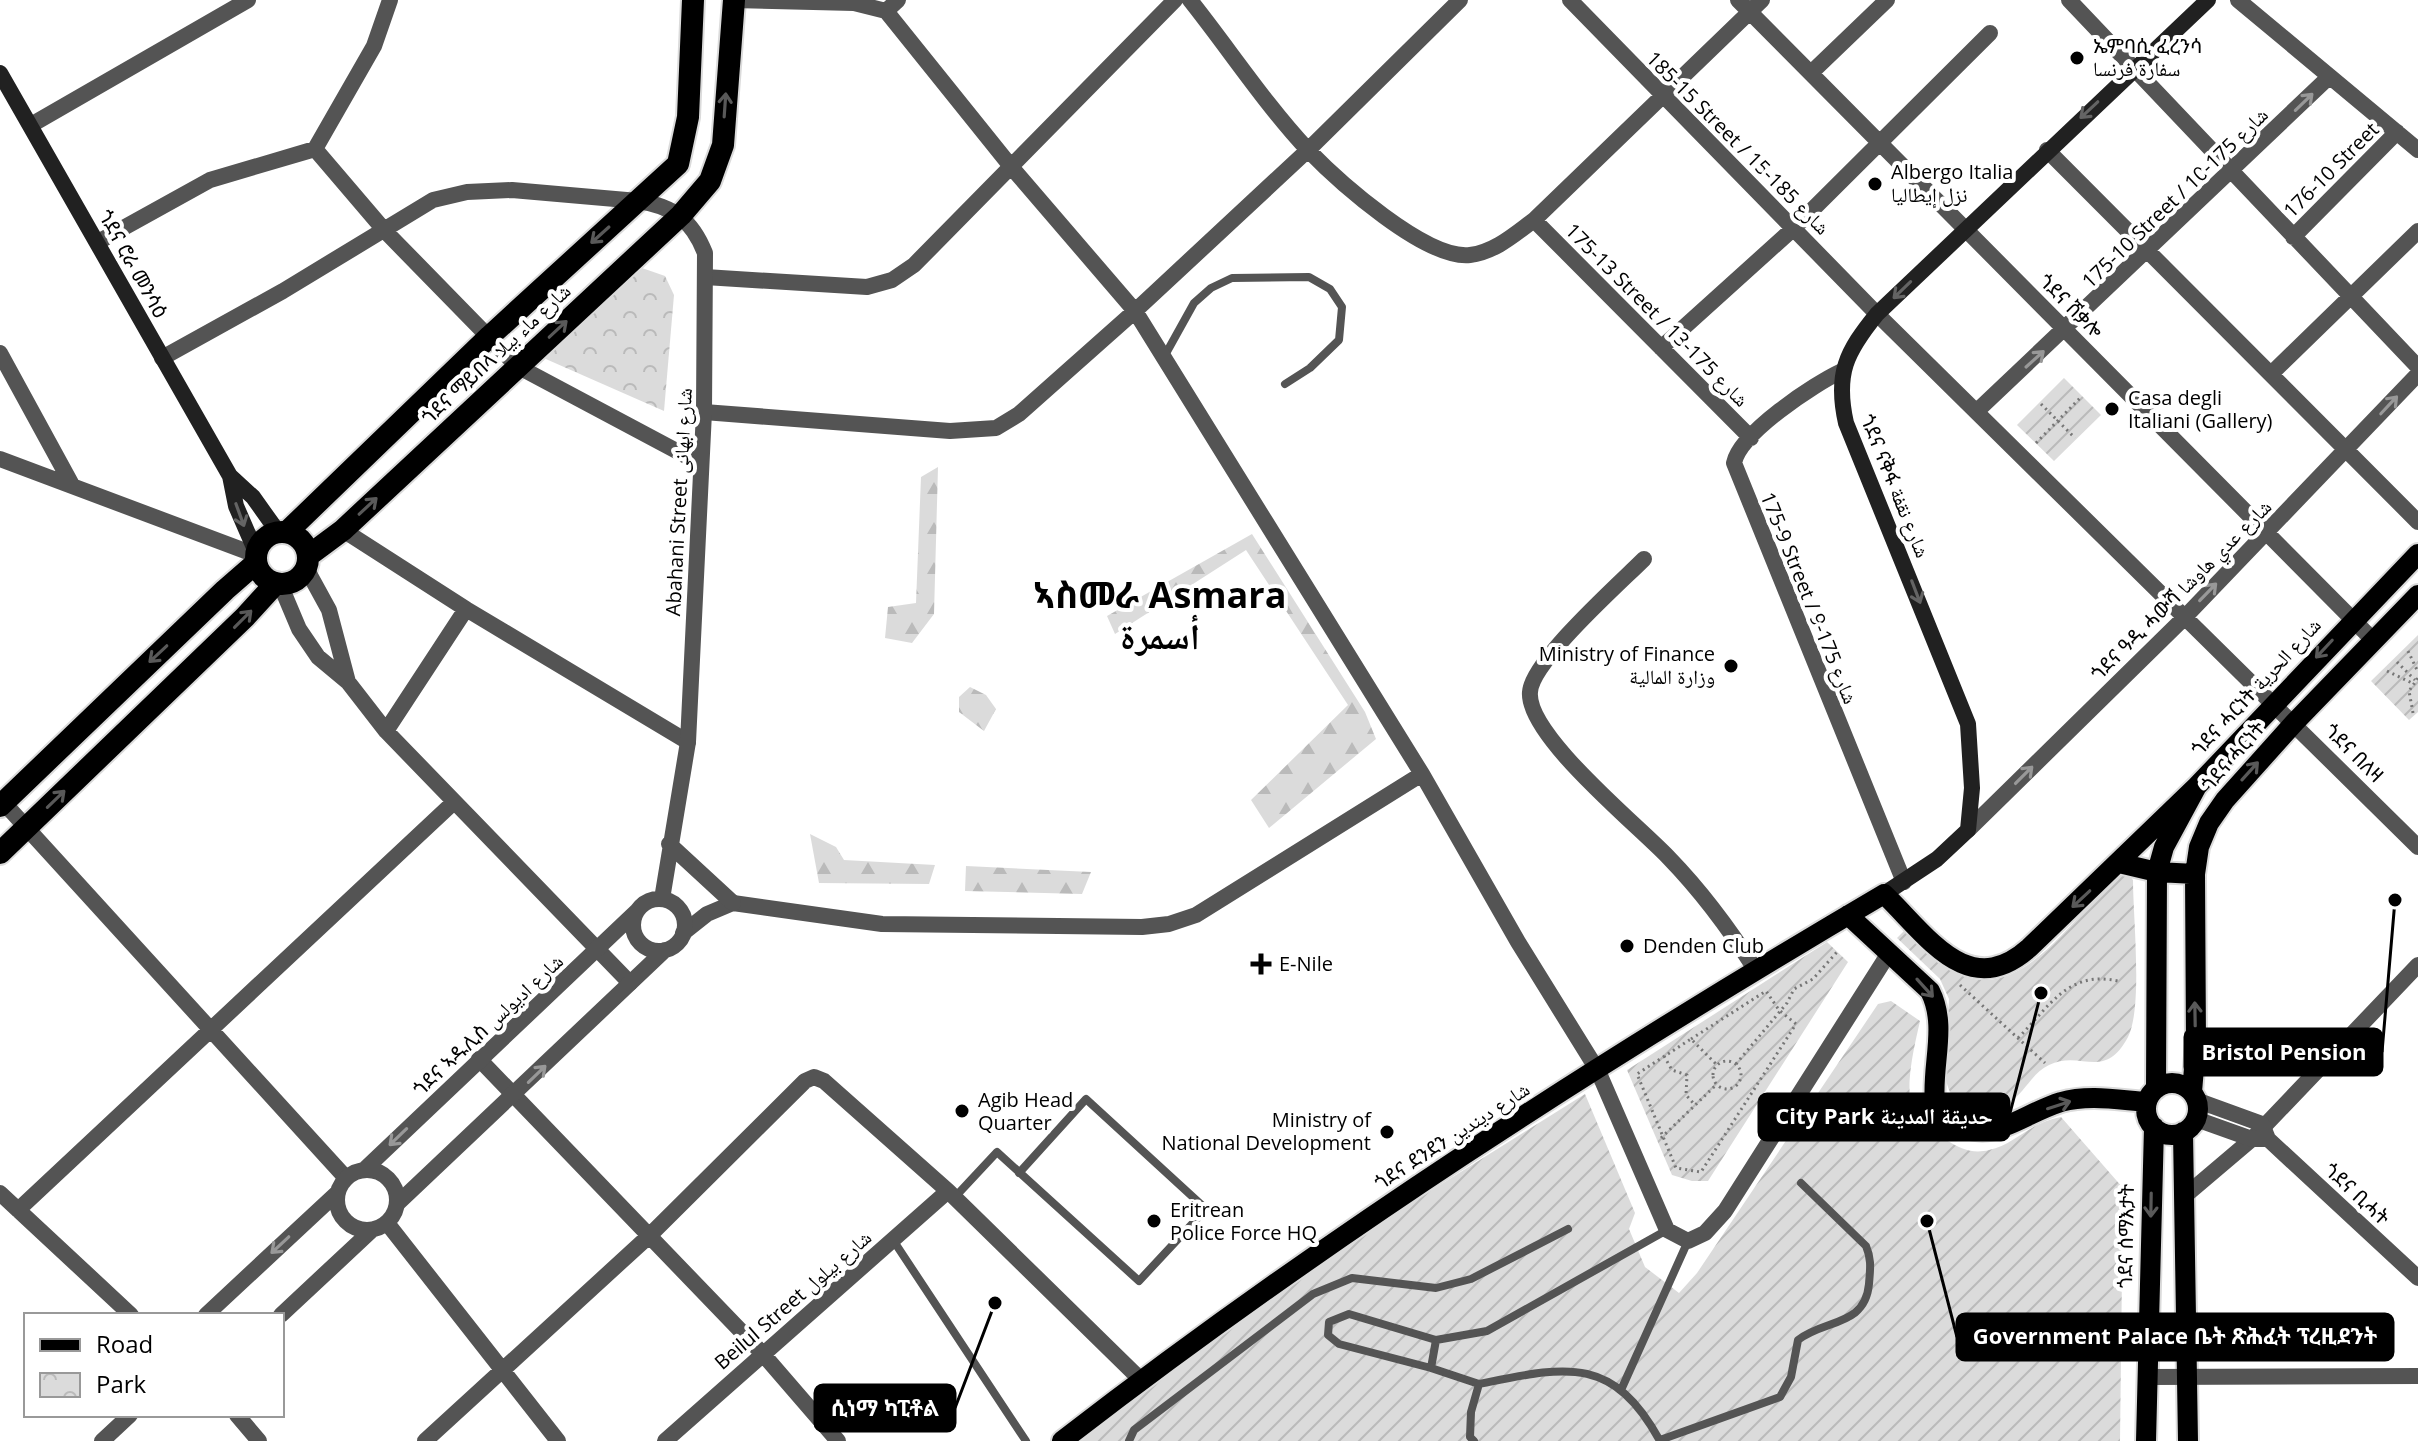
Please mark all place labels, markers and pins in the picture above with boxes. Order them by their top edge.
place label: ኤምባሲ ፈረንሳ سفارة فرنسا [2093,32,2202,82]
marker: ኤምባሲ ፈረንሳ سفارة فرنسا [2068,49,2086,67]
place label: Albergo Italia نزل إيطاليا [1891,158,2013,209]
marker: Albergo Italia نزل إيطاليا [1866,175,1884,193]
place label: Casa degli Italiani (Gallery) [2128,384,2273,434]
marker: Casa degli Italiani (Gallery) [2103,400,2121,418]
place label: Ministry of Finance وزارة المالية [1539,640,1715,690]
marker: Ministry of Finance وزارة المالية [1722,657,1740,675]
place label: Denden Club [1643,932,1764,959]
marker: Denden Club [1618,937,1636,955]
place label: E-Nile [1279,950,1333,977]
marker: E-Nile [1250,953,1272,975]
callout: Bristol Pension [2185,1029,2382,1075]
place label: Agib Head Quarter [978,1086,1073,1136]
callout: City Park حديقة المدينة [1759,1094,2009,1140]
marker: Agib Head Quarter [953,1102,971,1120]
place label: Ministry of National Development [1162,1106,1372,1156]
marker: Ministry of National Development [1378,1123,1396,1141]
place label: Eritrean Police Force HQ [1170,1196,1317,1246]
marker: Eritrean Police Force HQ [1145,1212,1163,1230]
callout: Government Palace ቤት ጽሕፈት ፕረዚደንት [1957,1314,2393,1360]
callout: ሲነማ ካፒቶል [815,1385,955,1431]

